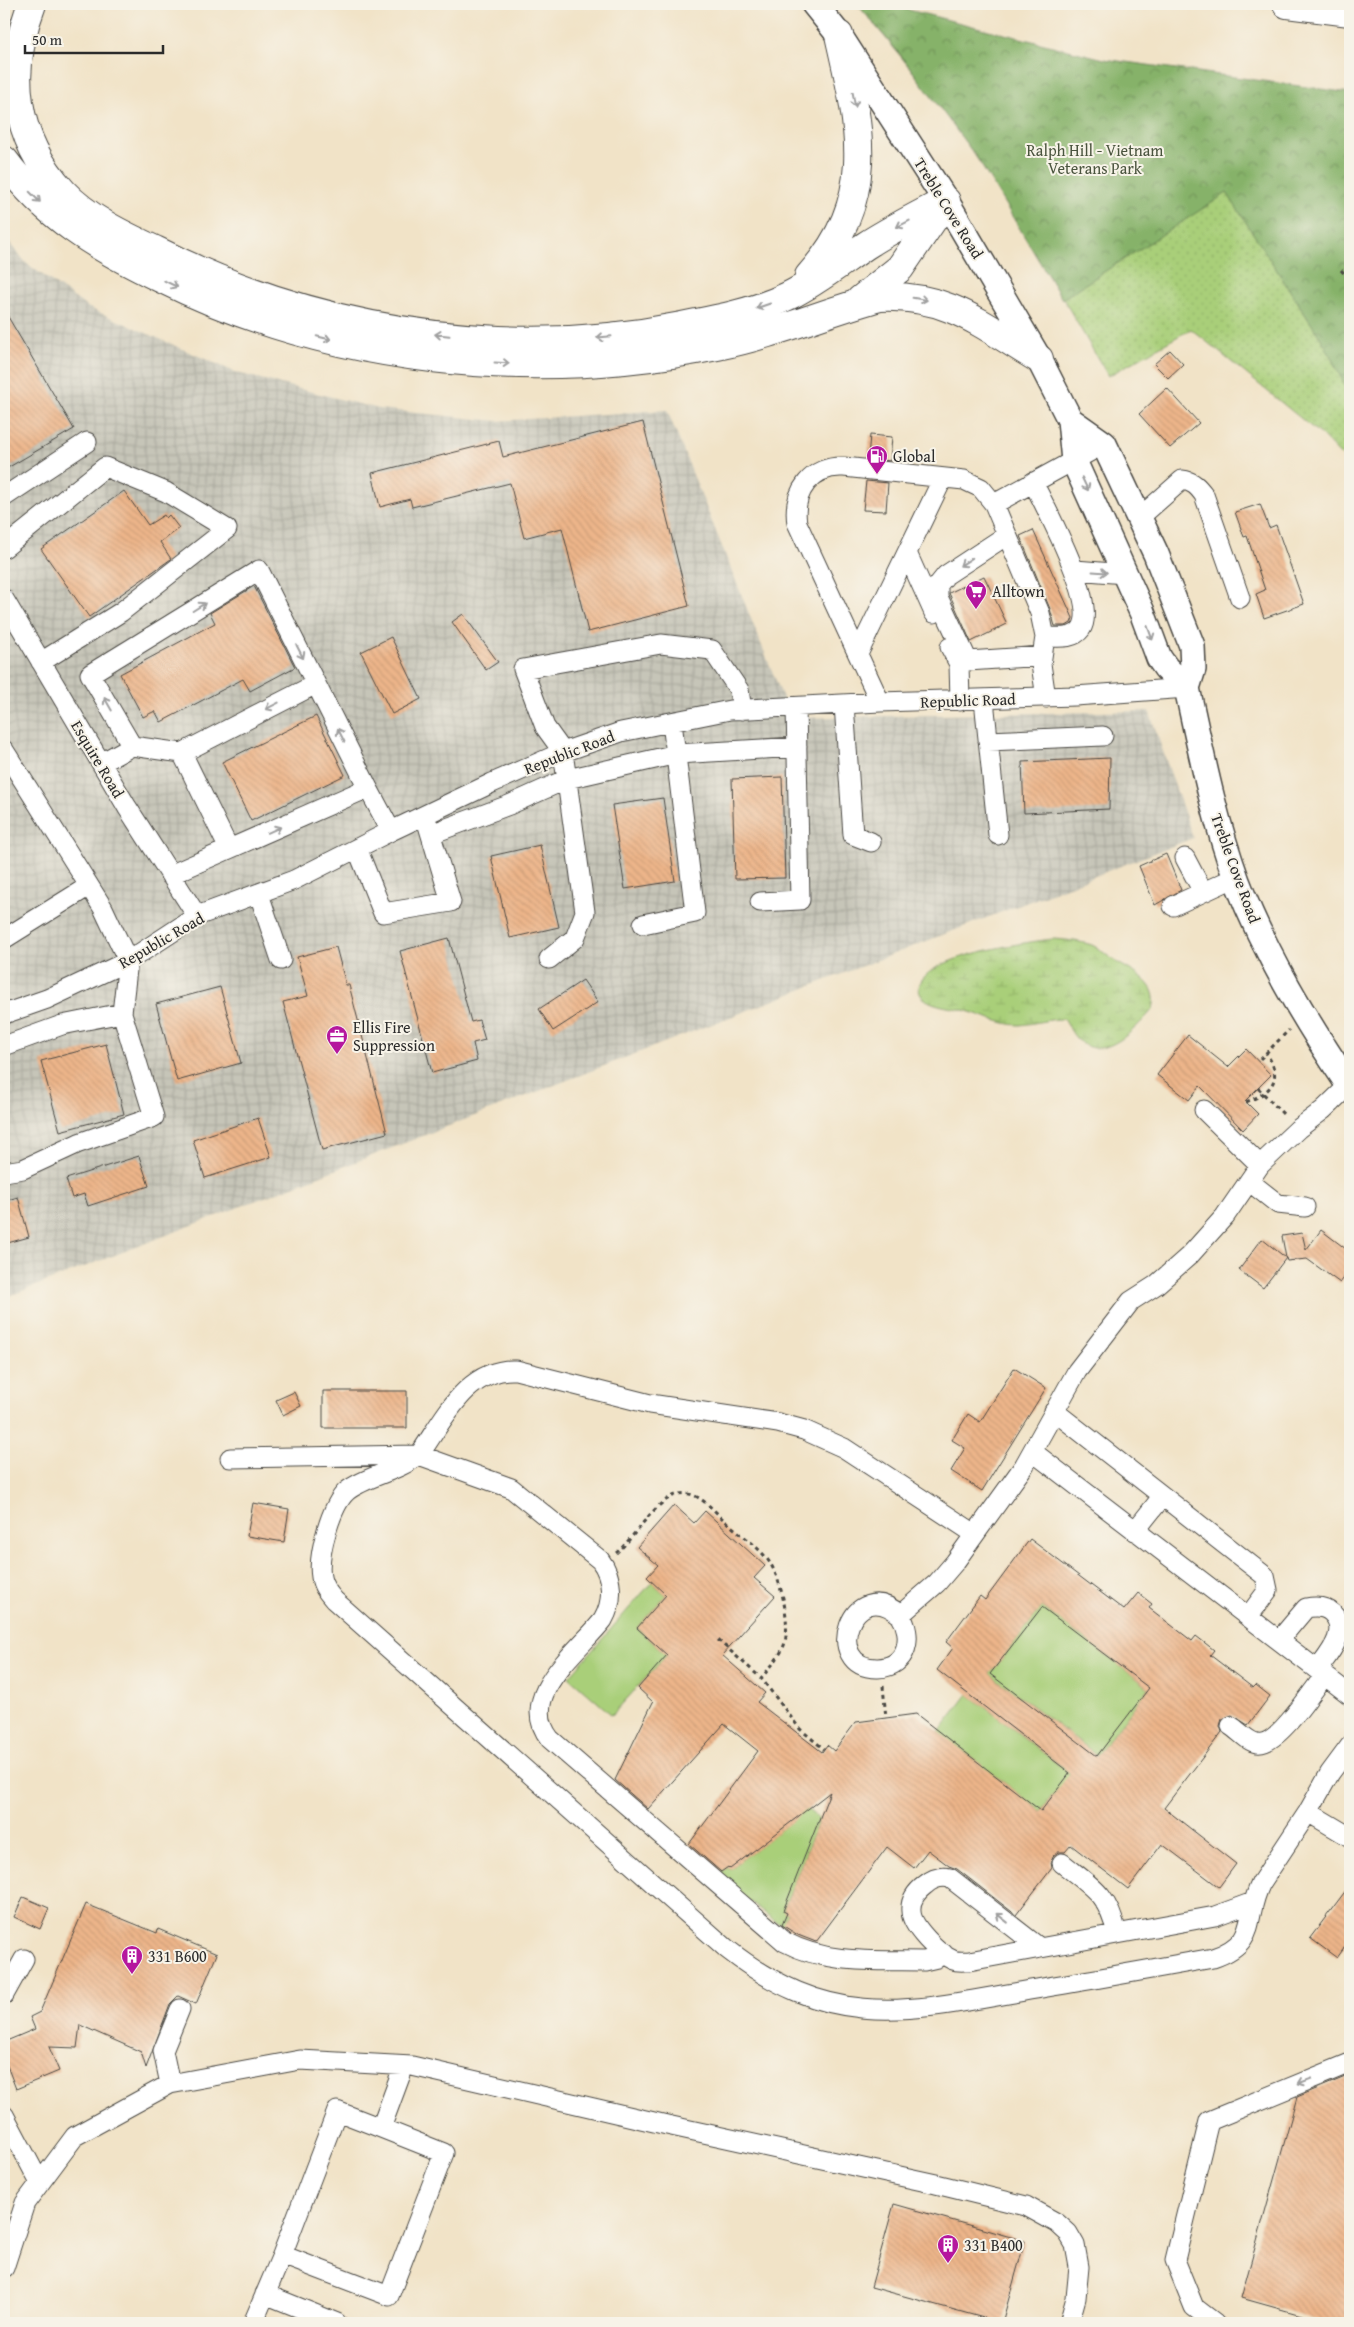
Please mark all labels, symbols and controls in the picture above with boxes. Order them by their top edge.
scale bar [25,22,162,54]
text: 50 m [32,29,63,50]
one-way arrow [849,92,859,108]
park label: Ralph Hill - Vietnam Veterans Park [1027,138,1163,180]
street label: Treble Cove Road [908,153,990,264]
one-way arrow [28,191,41,203]
one-way arrow [896,219,910,229]
one-way arrow [163,280,178,289]
one-way arrow [911,294,927,304]
one-way arrow [756,302,771,311]
one-way arrow [434,330,450,340]
one-way arrow [596,332,612,342]
one-way arrow [315,334,331,343]
one-way arrow [494,359,510,368]
fuel station icon: Global [865,444,889,475]
place label: Global [893,444,936,468]
one-way arrow [1080,476,1090,491]
one-way arrow [959,557,973,567]
one-way arrow [1092,568,1108,577]
supermarket icon: Alltown [964,579,988,610]
place label: Alltown [992,579,1045,603]
one-way arrow [191,601,205,611]
one-way arrow [1146,624,1155,640]
one-way arrow [295,644,305,659]
street label: Republic Road [920,686,1017,714]
one-way arrow [102,698,112,712]
one-way arrow [265,701,280,711]
street label: Esquire Road [65,716,131,803]
street label: Republic Road [520,724,618,780]
one-way arrow [336,728,346,743]
street label: Treble Cove Road [1205,810,1267,927]
one-way arrow [266,824,281,834]
street label: Republic Road [114,906,209,974]
place label: Ellis Fire Suppression [353,1015,435,1057]
office icon: Ellis Fire Suppression [325,1024,349,1055]
one-way arrow [996,1912,1009,1923]
building icon: 331 B600 [120,1944,144,1975]
place label: 331 B600 [148,1944,207,1968]
one-way arrow [1298,2077,1313,2086]
building icon: 331 B400 [936,2233,960,2264]
place label: 331 B400 [964,2233,1023,2257]

